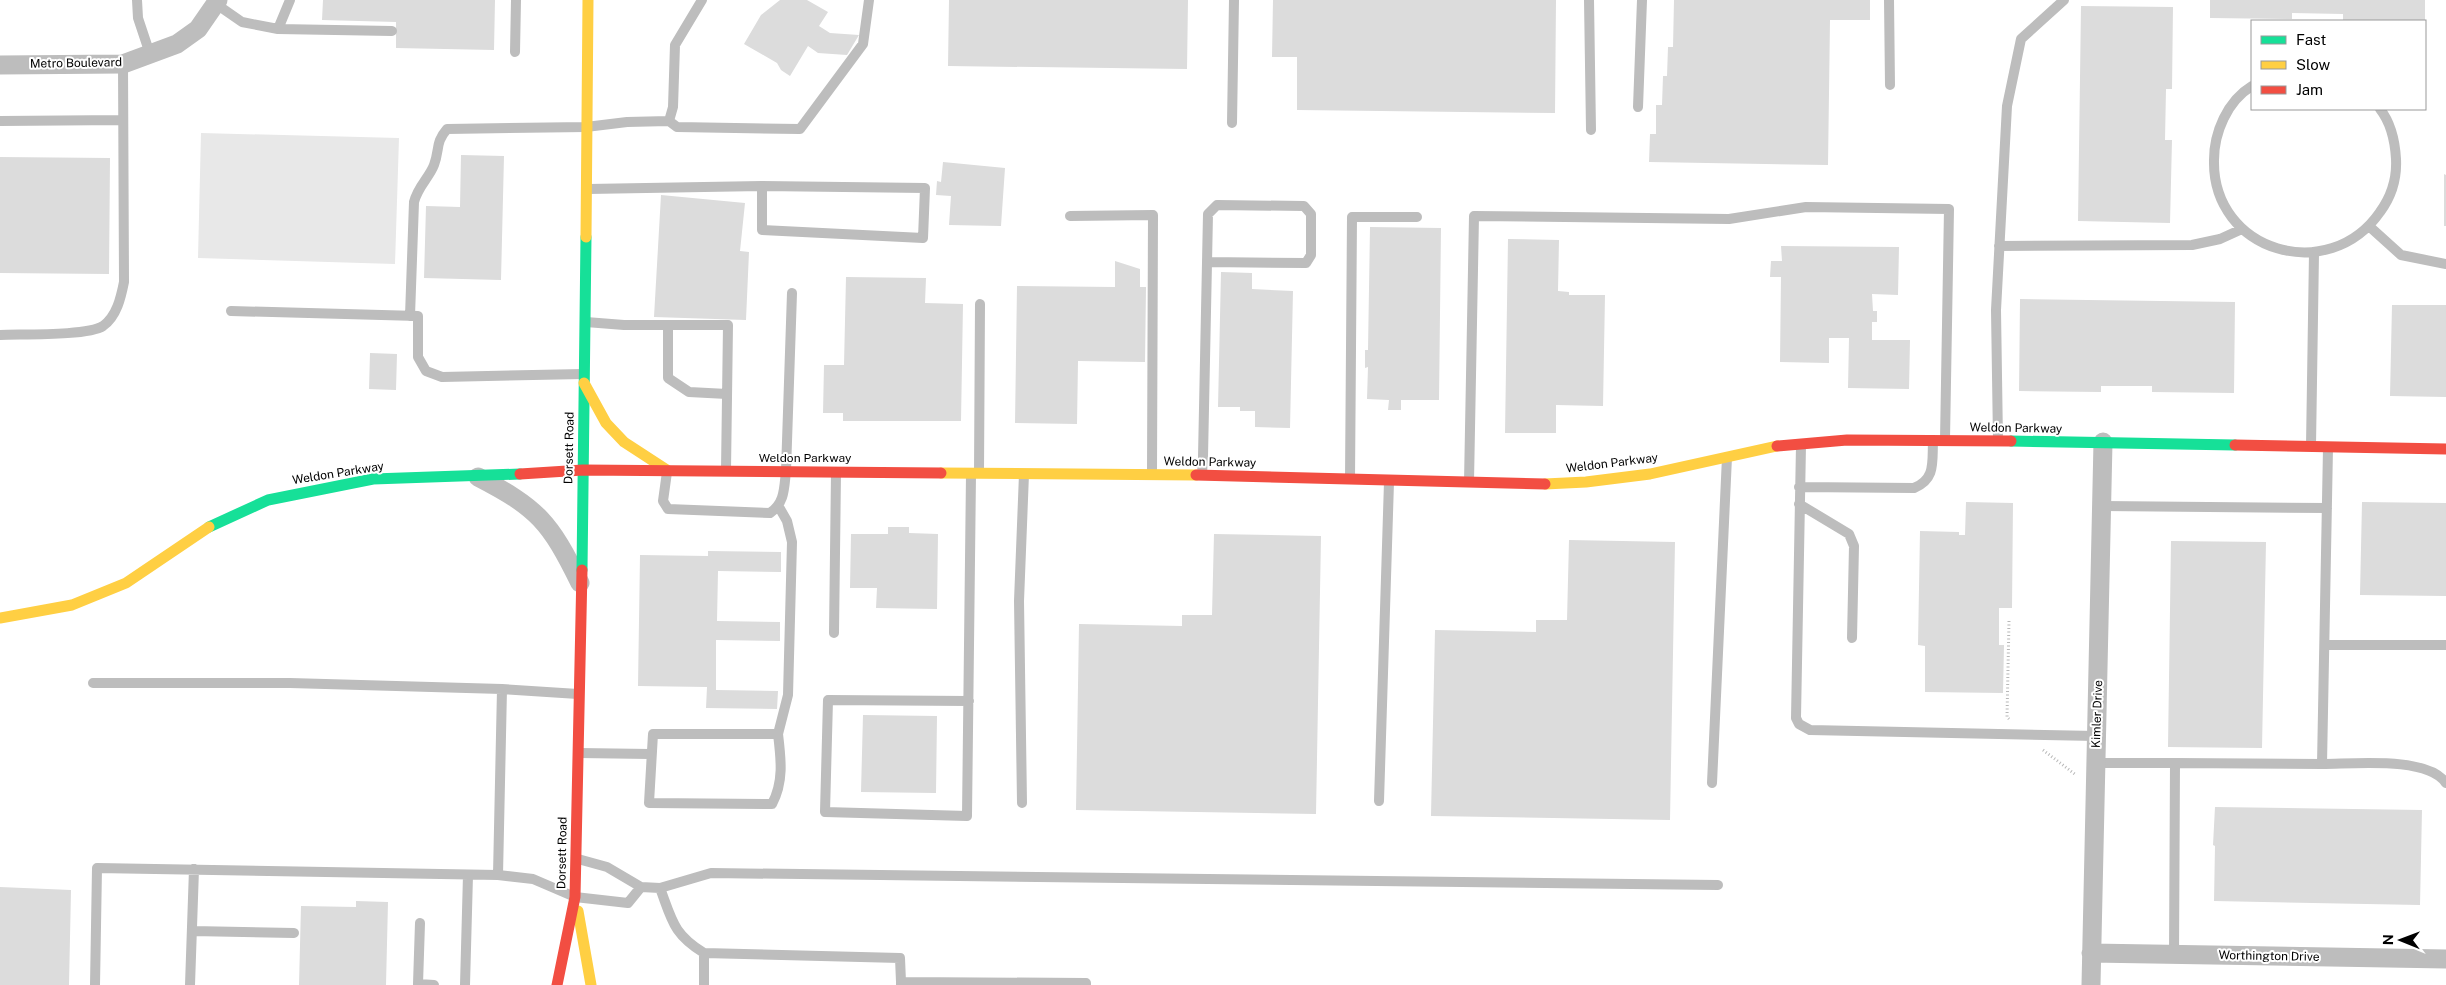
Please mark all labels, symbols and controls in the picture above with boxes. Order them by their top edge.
legend [2251,20,2426,110]
text: Fast [2296,31,2326,48]
street label: Metro Boulevard [30,55,122,71]
text: Slow [2296,56,2331,73]
text: Jam [2296,81,2323,98]
street label: Dorsett Road [561,412,577,484]
street label: Weldon Parkway [1970,420,2063,436]
street label: Weldon Parkway [1565,450,1659,476]
street label: Weldon Parkway [759,451,852,465]
street label: Weldon Parkway [1164,454,1257,470]
street label: Weldon Parkway [291,459,385,487]
street label: Kimler Drive [2089,680,2105,748]
street label: Dorsett Road [554,817,570,889]
north arrow [2376,915,2426,965]
text: N [2380,934,2396,945]
street label: Worthington Drive [2218,948,2320,964]

